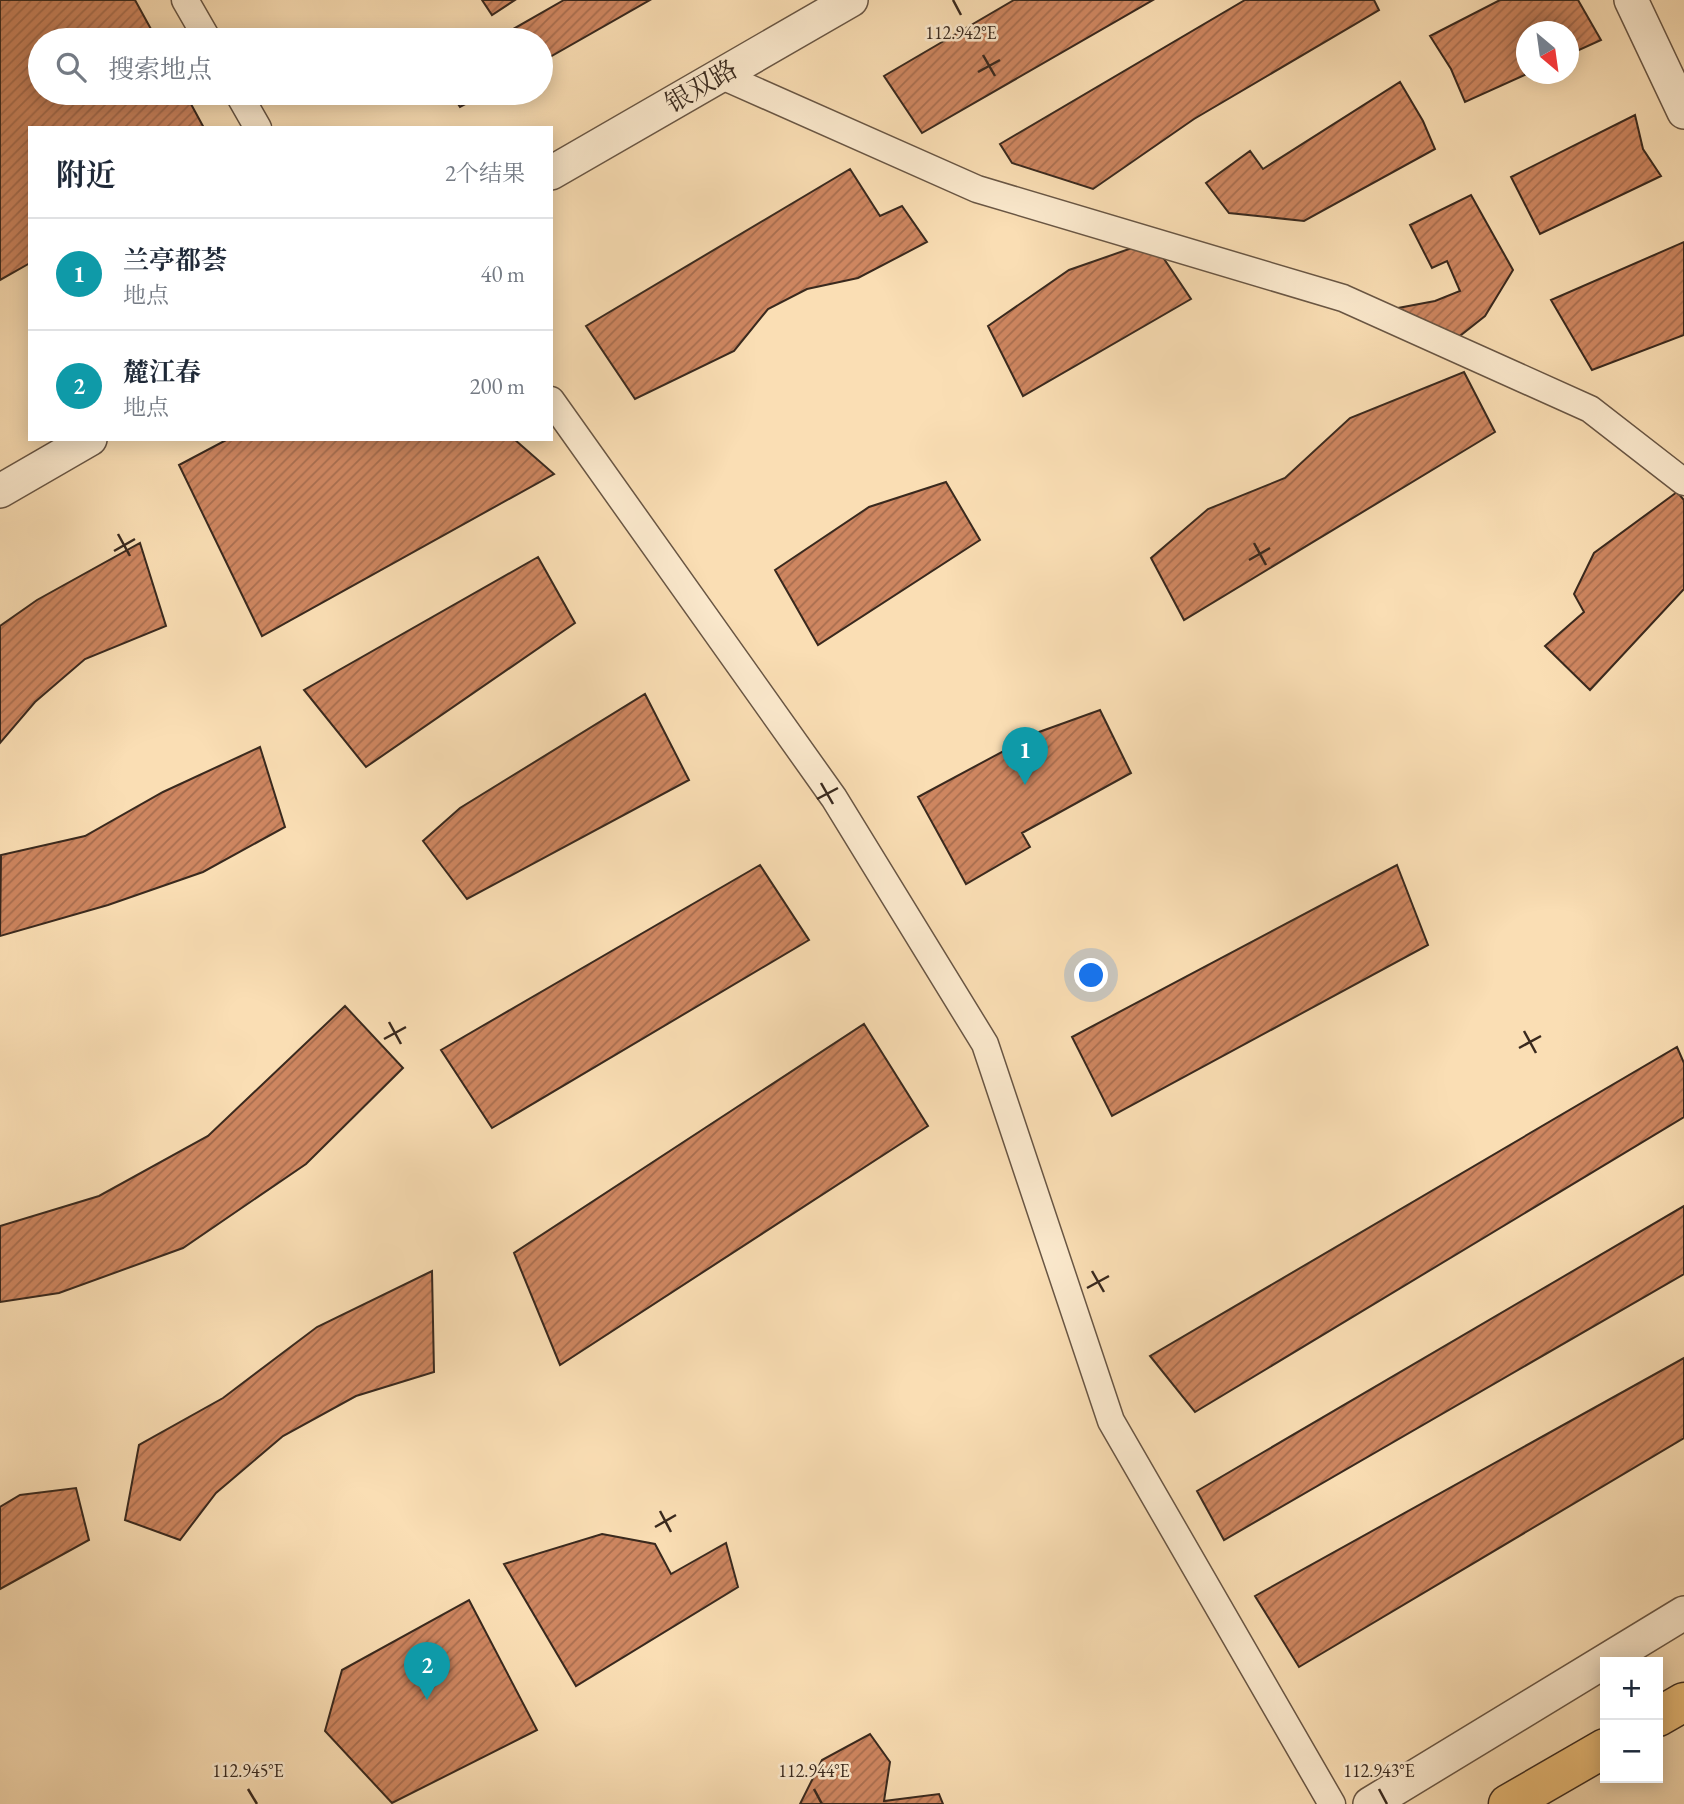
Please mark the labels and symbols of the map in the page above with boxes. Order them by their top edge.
text: 112.942°E [925,21,997,44]
north arrow [1516,21,1579,84]
street label: 银双路 [659,52,743,120]
pin: 1 [1002,727,1048,785]
your location [1074,958,1108,992]
pin: 2 [404,1642,450,1700]
text: 112.945°E [212,1759,284,1782]
text: 112.944°E [778,1759,850,1782]
text: 112.943°E [1343,1759,1415,1782]

